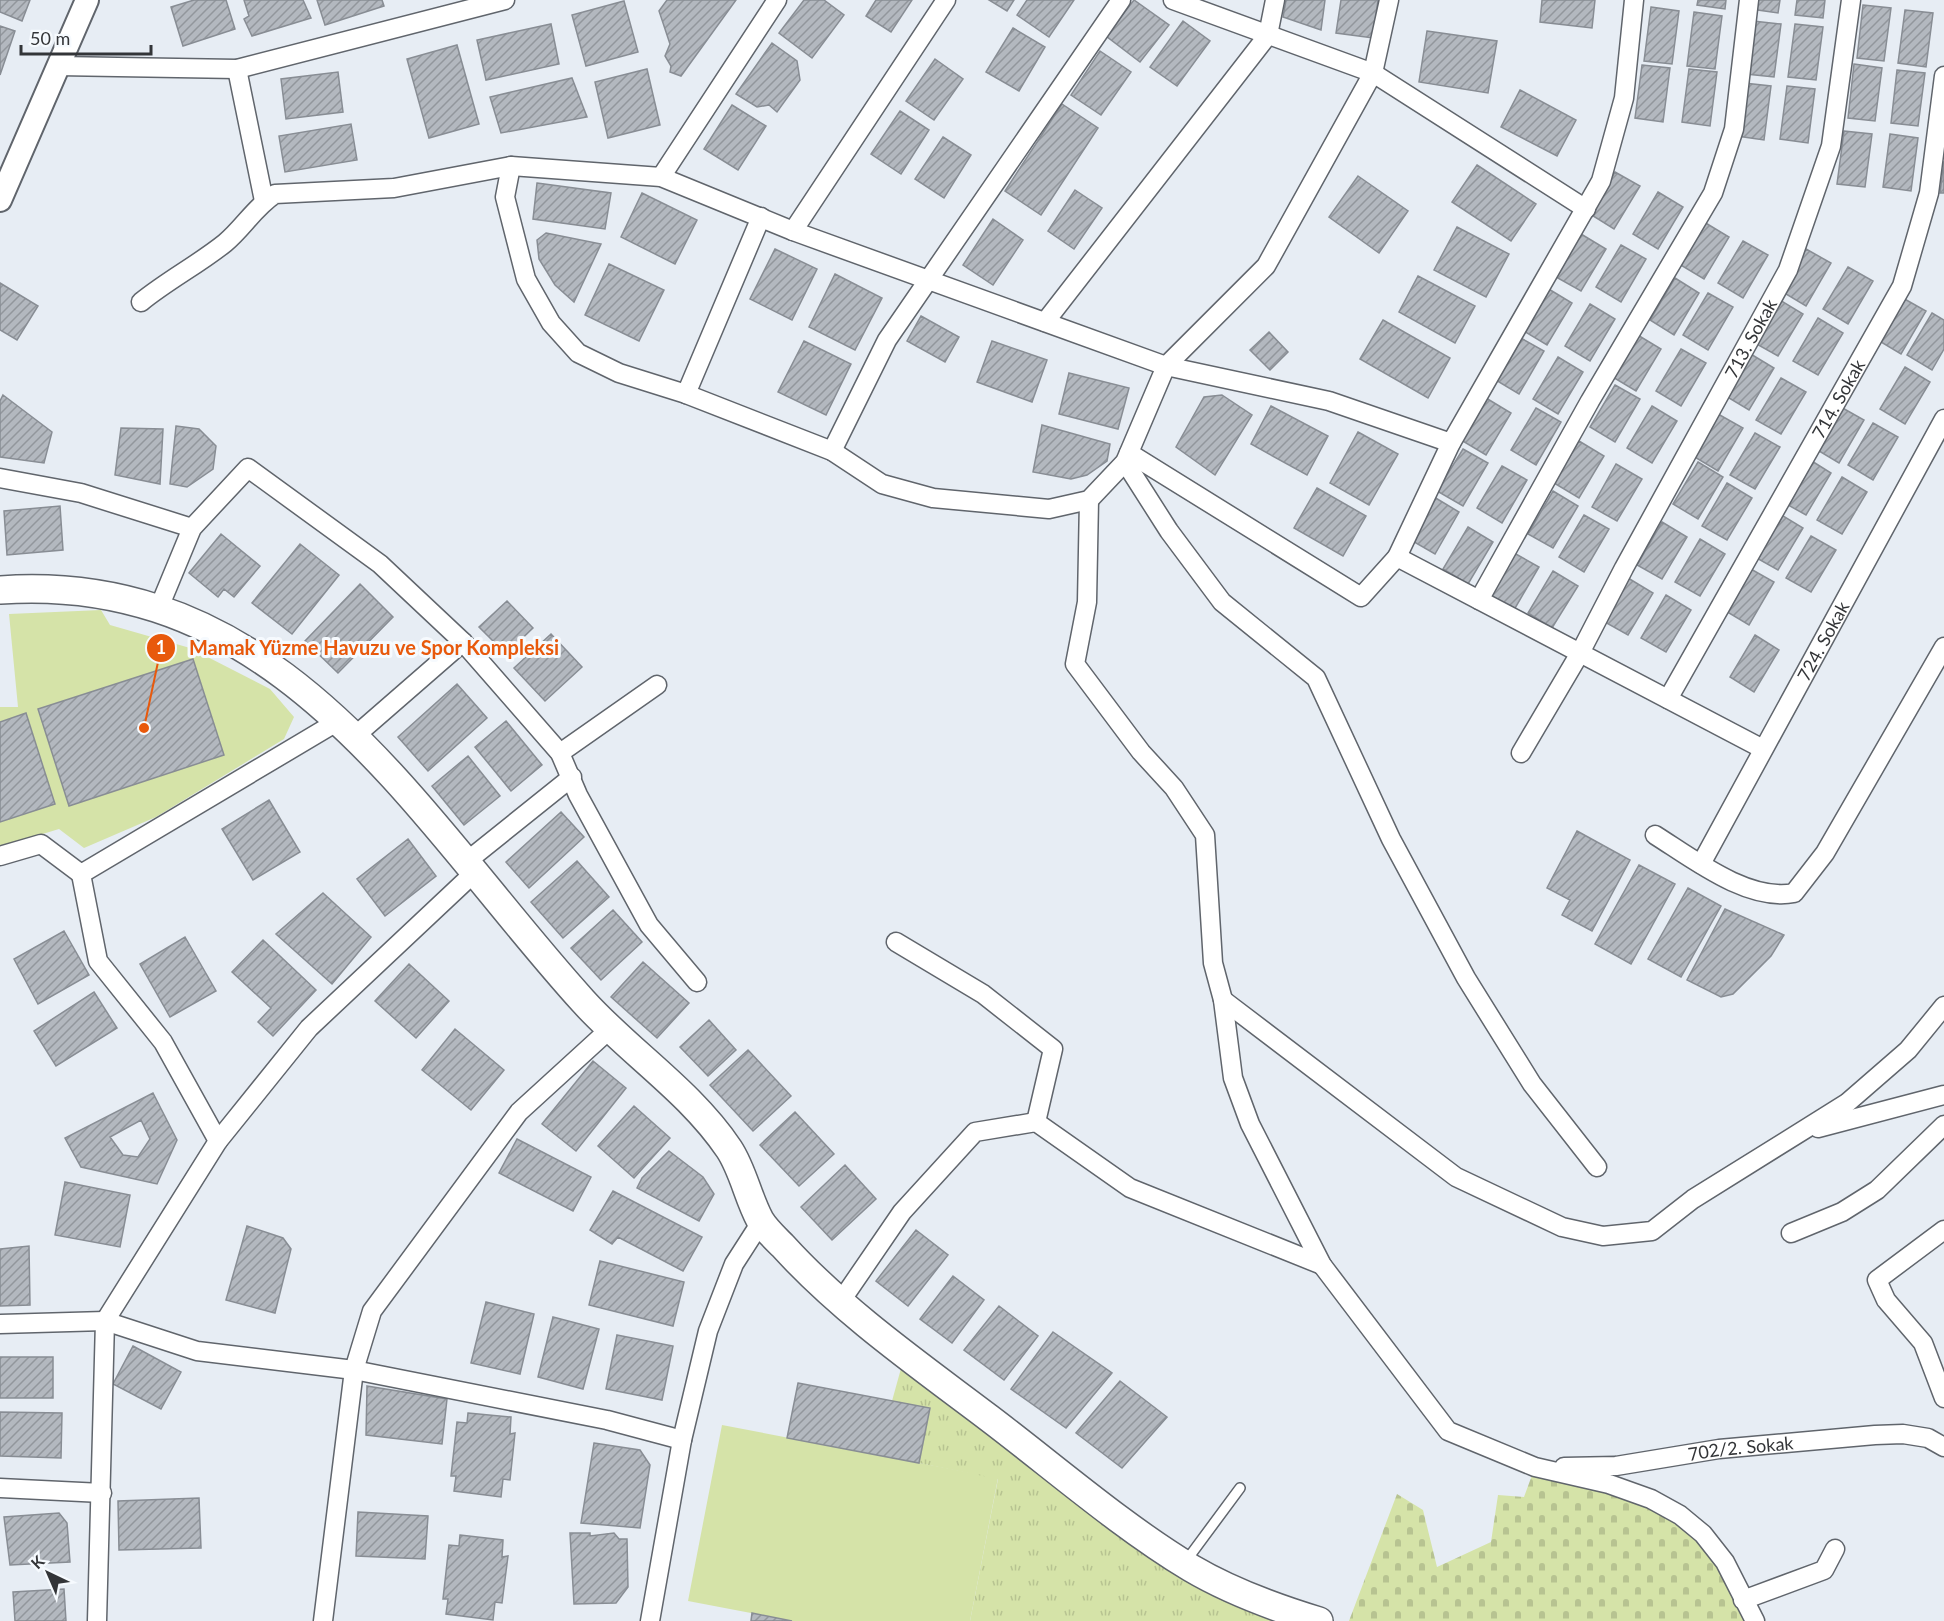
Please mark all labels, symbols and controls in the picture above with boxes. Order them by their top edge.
scale bar [21,18,152,56]
text: 50 m [30,27,70,49]
street label: 713. Sokak [1720,294,1782,382]
street label: 714. Sokak [1807,355,1870,442]
street label: 724. Sokak [1792,597,1854,685]
callout: Mamak Yüzme Havuzu ve Spor Kompleksi [146,629,572,667]
text: Mamak Yüzme Havuzu ve Spor Kompleksi [189,635,559,659]
text: 1 [156,636,166,658]
street label: 702/2. Sokak [1686,1431,1795,1465]
north arrow [18,1543,78,1603]
text: K [27,1550,49,1572]

